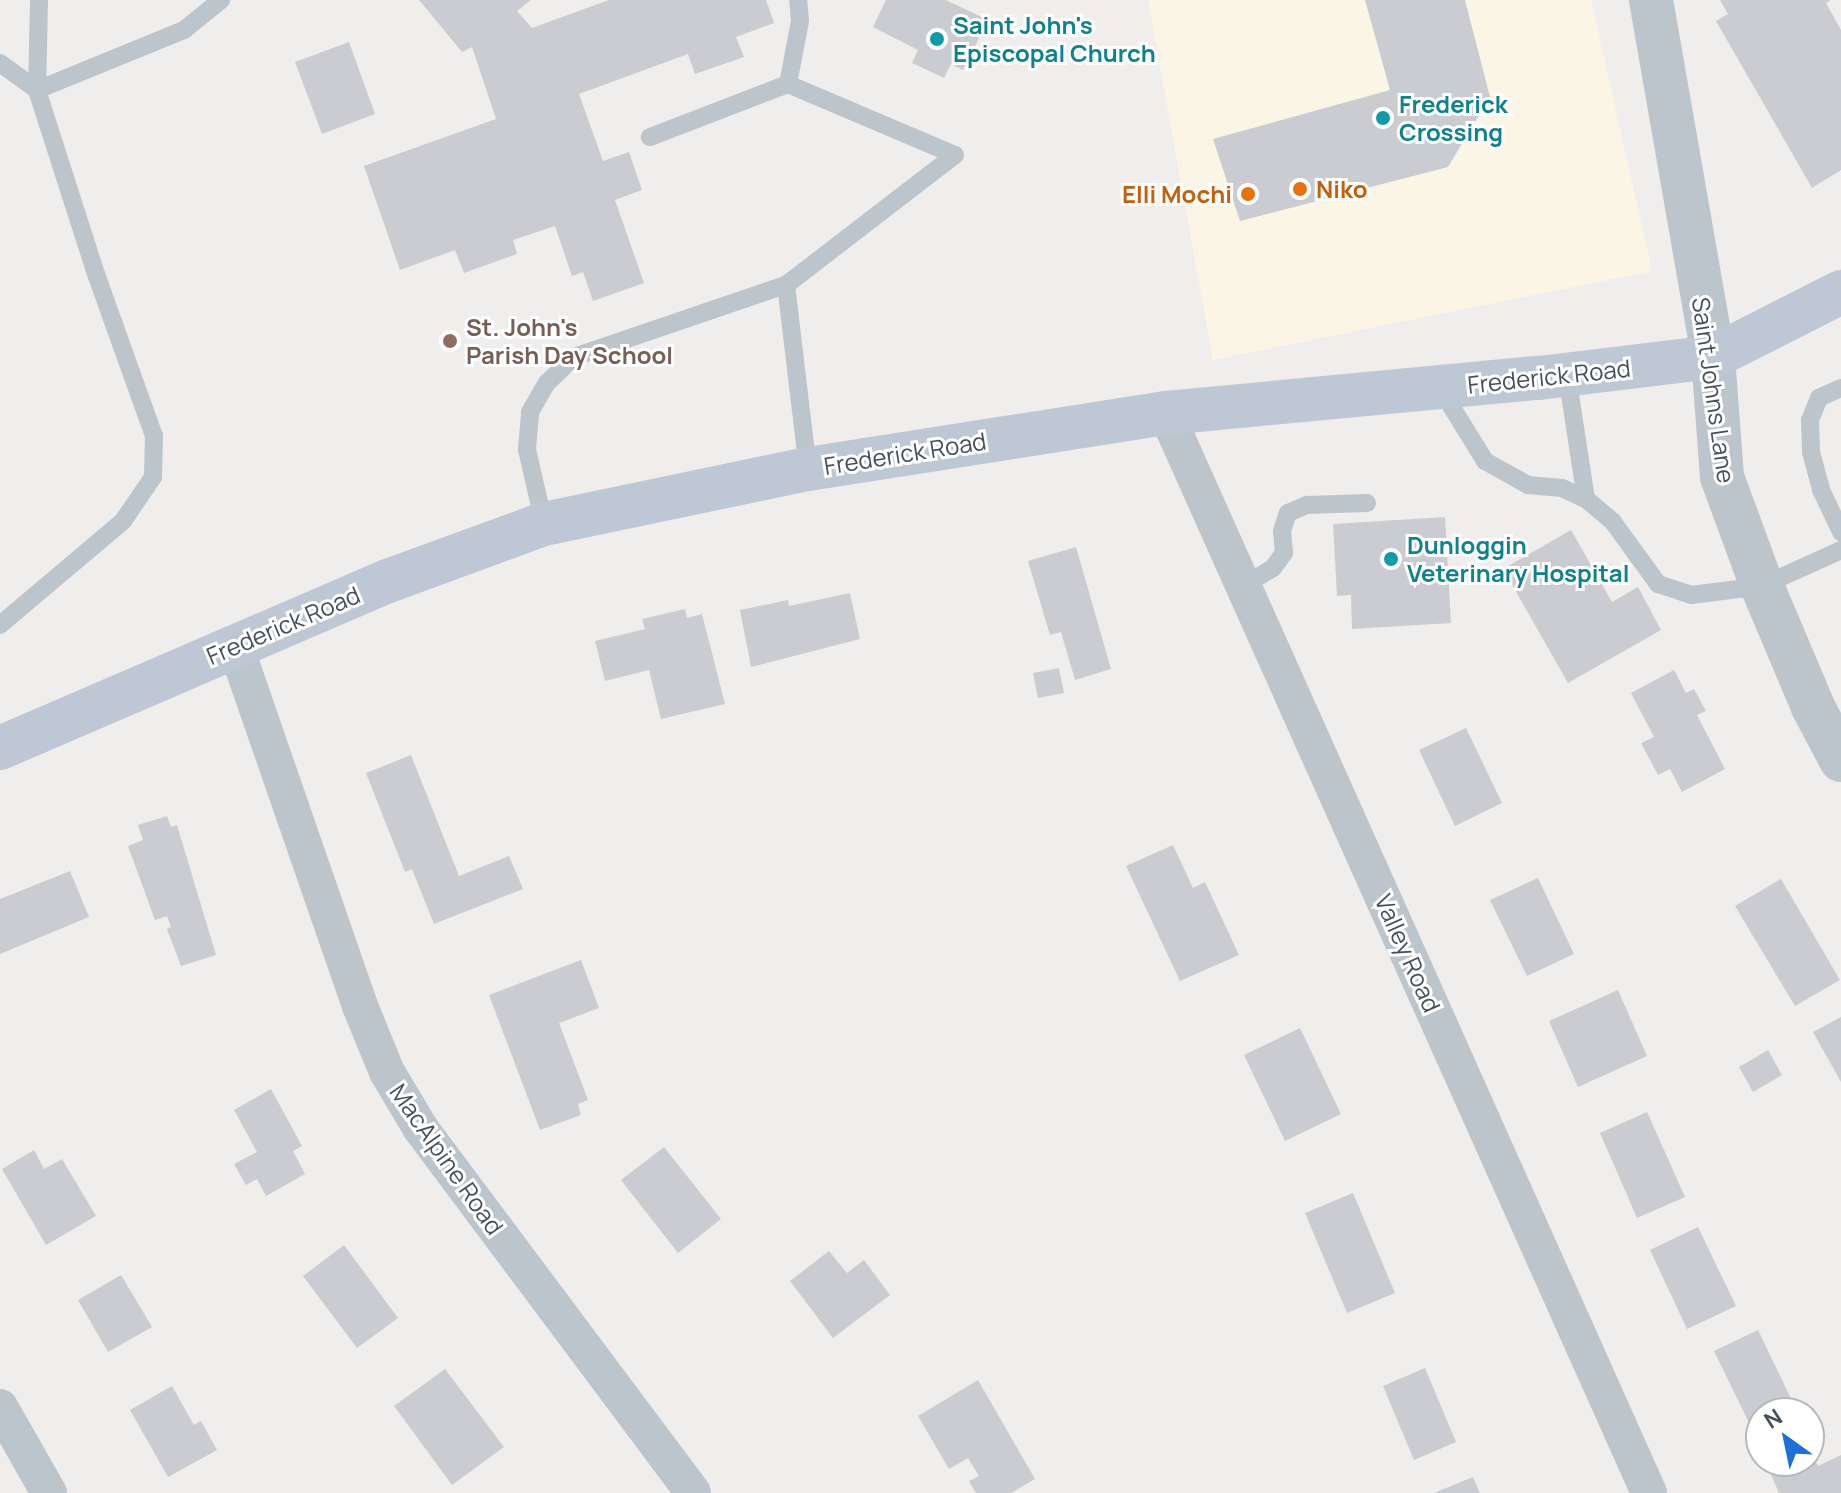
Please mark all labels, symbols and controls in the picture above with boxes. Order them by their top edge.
place label: Saint John's Episcopal Church [953,11,1156,67]
marker: Saint John's Episcopal Church [928,30,946,48]
place label: Frederick Crossing [1399,90,1508,146]
marker: Frederick Crossing [1374,109,1392,127]
place label: Niko [1316,175,1367,203]
place label: Elli Mochi [1122,180,1232,208]
marker: Niko [1291,180,1309,198]
marker: Elli Mochi [1239,185,1257,203]
street label: Saint Johns Lane [1687,295,1741,485]
place label: St. John's Parish Day School [466,313,673,369]
marker: St. John's Parish Day School [441,332,459,350]
street label: Frederick Road [1466,353,1632,399]
street label: Frederick Road [822,426,988,480]
place label: Dunloggin Veterinary Hospital [1407,531,1629,587]
marker: Dunloggin Veterinary Hospital [1382,550,1400,568]
street label: Frederick Road [202,580,364,670]
street label: Valley Road [1369,890,1447,1016]
street label: MacAlpine Road [384,1078,510,1240]
north arrow [1745,1397,1825,1477]
text: N [1758,1402,1788,1435]

